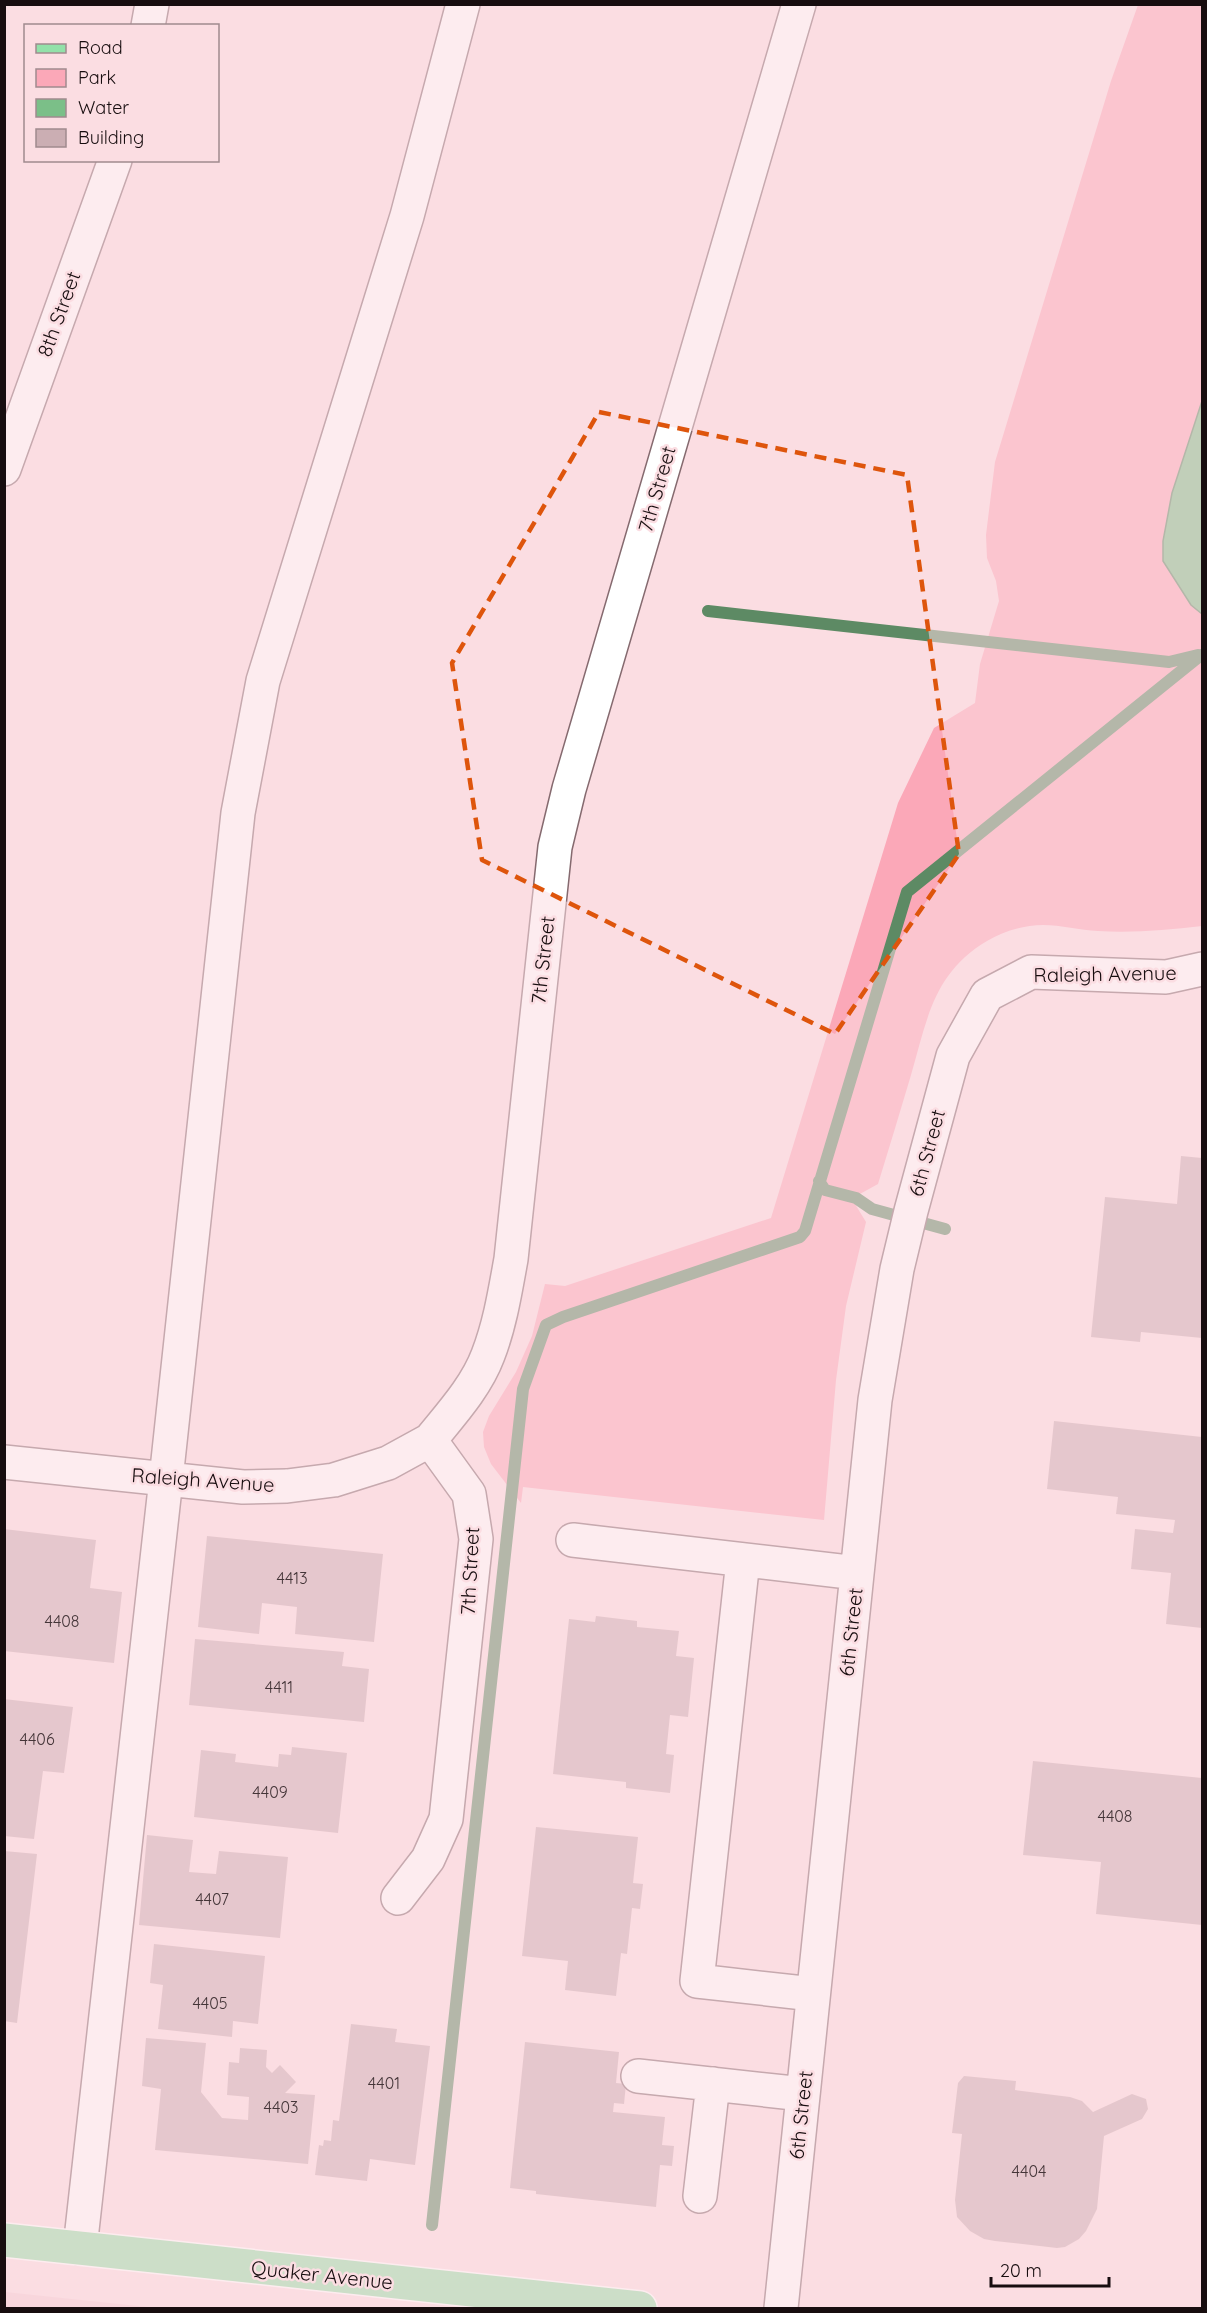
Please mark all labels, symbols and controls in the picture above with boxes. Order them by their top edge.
legend [24,24,219,162]
text: Road [78,36,123,59]
text: Park [78,66,116,89]
text: Water [78,96,129,119]
text: Building [78,126,144,149]
street label: 8th Street [32,268,86,360]
street label: 7th Street [632,443,681,535]
street label: 7th Street [525,914,560,1005]
street label: Raleigh Avenue [1033,960,1177,987]
street label: 6th Street [903,1106,950,1199]
street label: Raleigh Avenue [131,1462,275,1497]
street label: 7th Street [455,1526,484,1616]
house number: 4413 [276,1568,308,1588]
street label: 6th Street [833,1586,868,1678]
house number: 4408 [44,1611,80,1631]
house number: 4411 [265,1677,293,1697]
house number: 4406 [20,1729,55,1749]
house number: 4409 [252,1782,288,1802]
house number: 4408 [1097,1806,1133,1826]
house number: 4407 [195,1889,229,1909]
house number: 4405 [192,1993,228,2013]
street label: 6th Street [783,2069,818,2161]
house number: 4401 [368,2073,400,2093]
house number: 4403 [264,2097,298,2117]
house number: 4404 [1012,2161,1046,2181]
scale bar [991,2250,1110,2288]
street label: Quaker Avenue [250,2255,394,2294]
text: 20 m [1000,2259,1042,2282]

